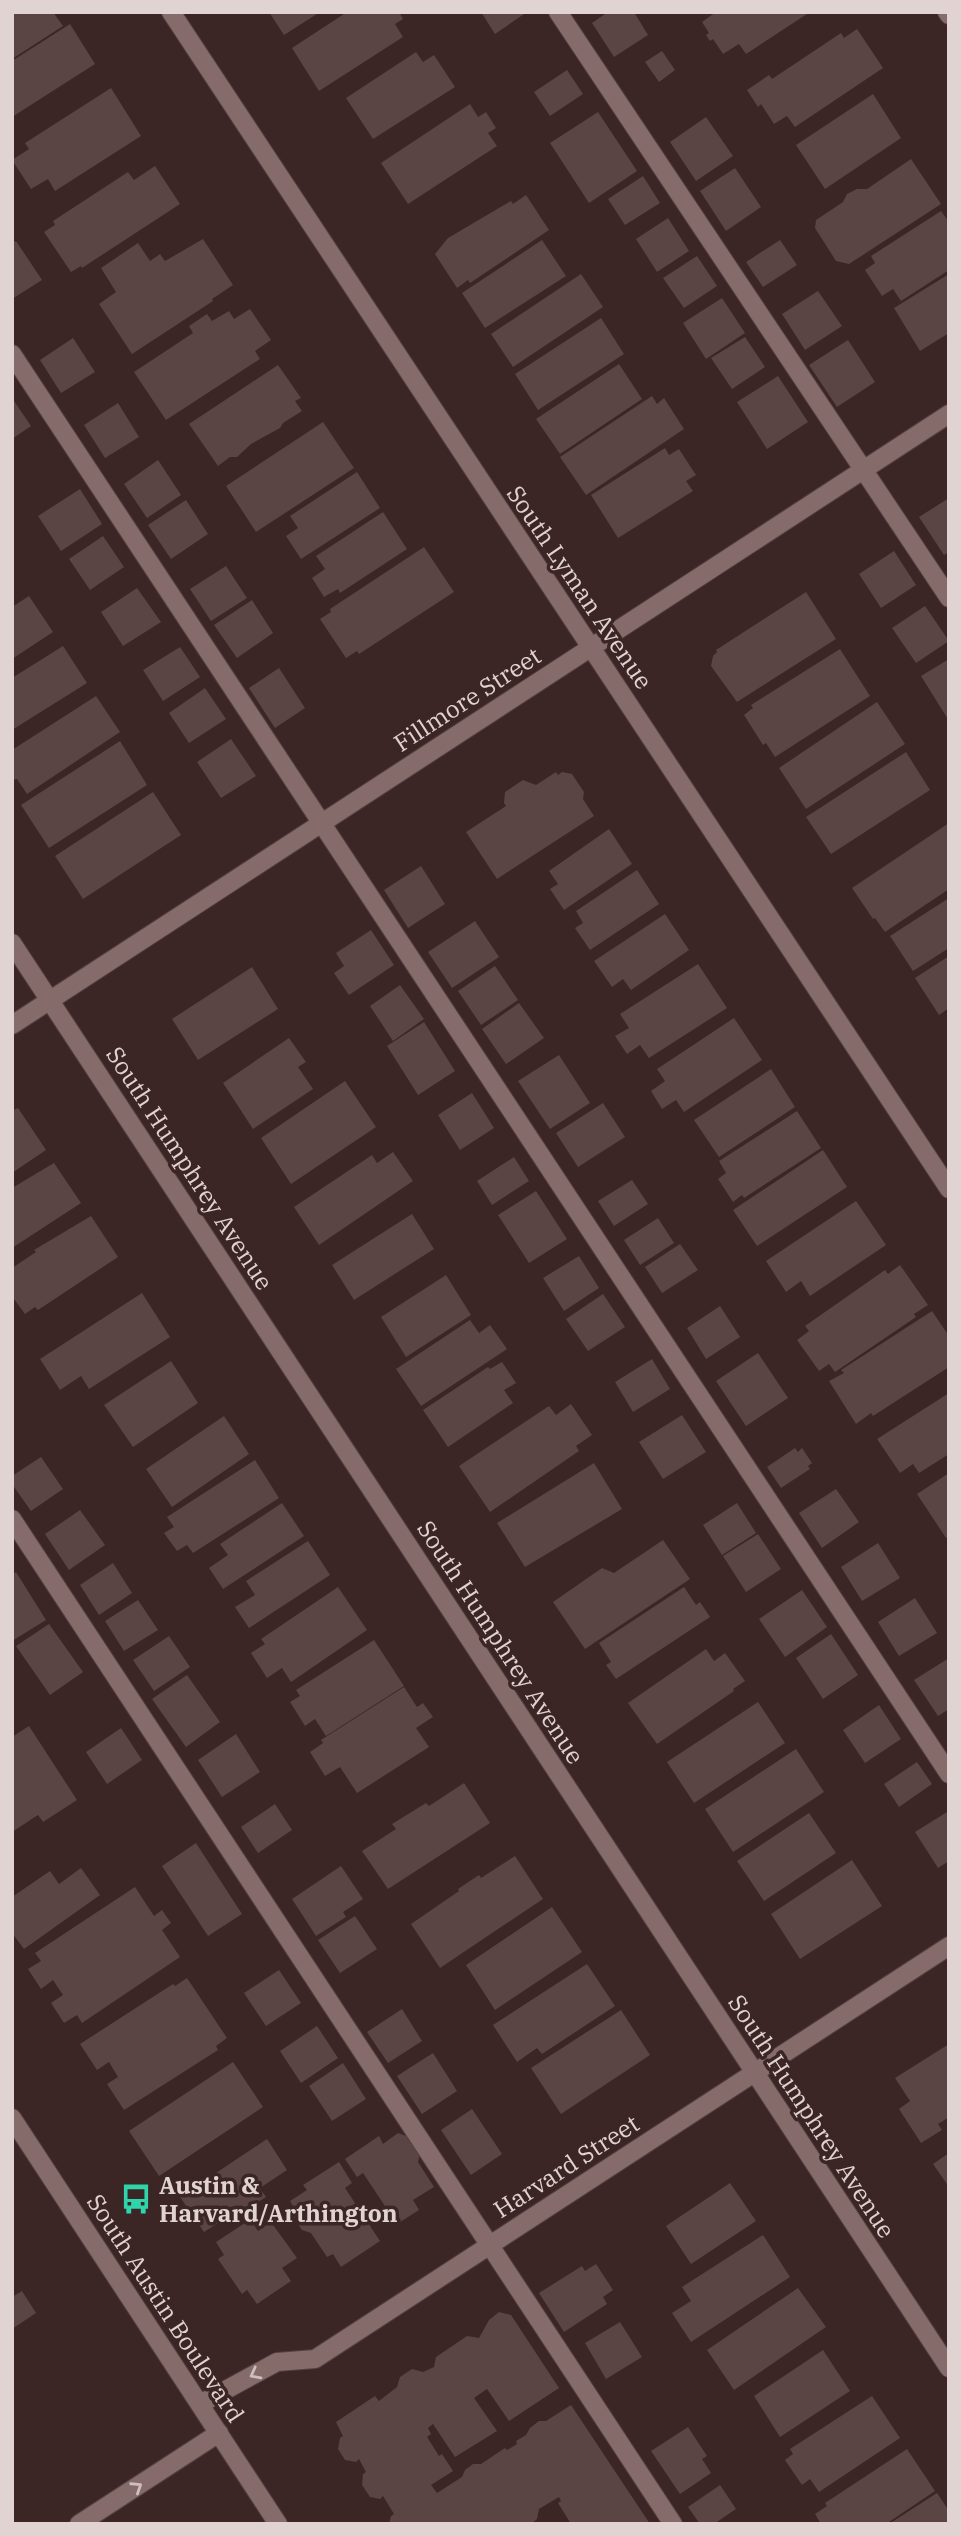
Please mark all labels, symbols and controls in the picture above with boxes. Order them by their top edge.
street label: South Lyman Avenue [500,479,660,695]
street label: Fillmore Street [387,639,547,759]
street label: South Humphrey Avenue [99,1040,281,1296]
street label: South Humphrey Avenue [410,1514,592,1770]
street label: South Humphrey Avenue [721,1988,903,2244]
street label: Harvard Street [487,2107,645,2225]
place label: Austin & Harvard/Arthington [159,2169,398,2229]
bus stop icon: Austin & Harvard/Arthington [119,2182,153,2216]
street label: South Austin Boulevard [80,2188,252,2428]
one-way arrow [250,2366,263,2379]
one-way arrow [129,2482,142,2495]

